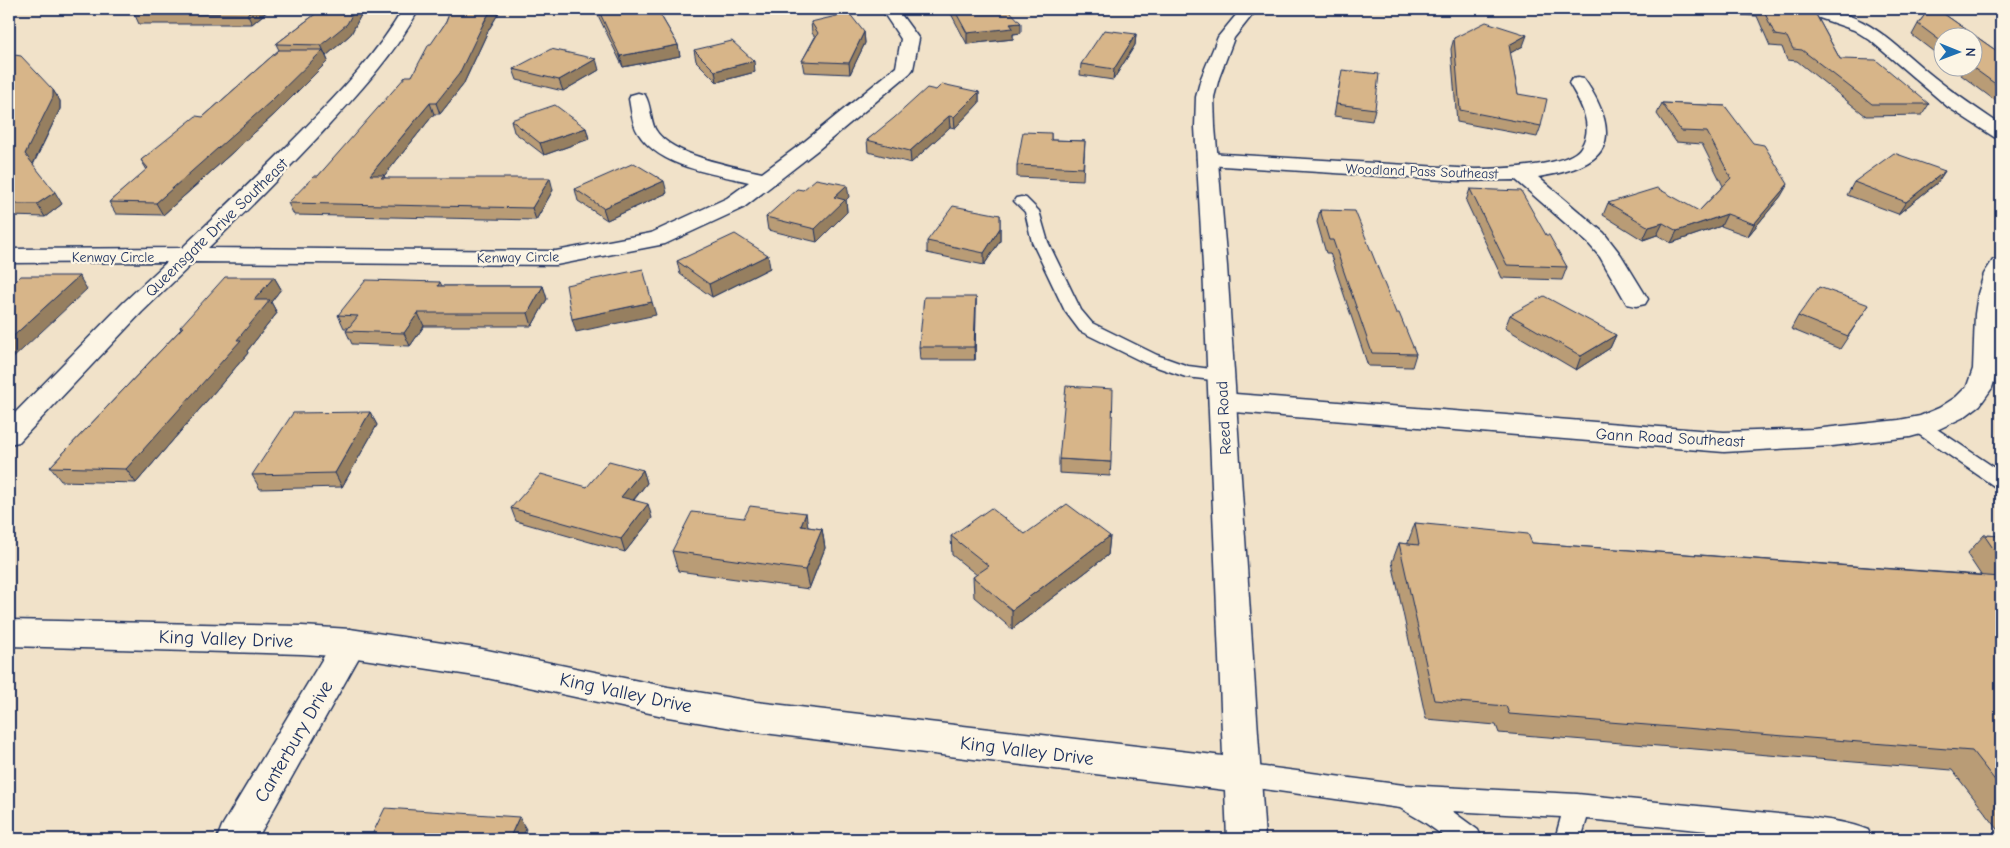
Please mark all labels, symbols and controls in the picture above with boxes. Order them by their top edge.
north arrow [1932,28,1982,78]
text: N [1962,48,1979,57]
street label: Queensgate Drive Southeast [142,155,292,301]
street label: Woodland Pass Southeast [1345,160,1500,183]
street label: Kenway Circle [477,248,559,267]
street label: Kenway Circle [72,249,154,266]
street label: Reed Road [1213,381,1235,455]
street label: Gann Road Southeast [1595,425,1745,451]
street label: King Valley Drive [158,626,293,652]
street label: King Valley Drive [558,668,694,718]
street label: Canterbury Drive [250,677,338,806]
street label: King Valley Drive [959,732,1095,770]

